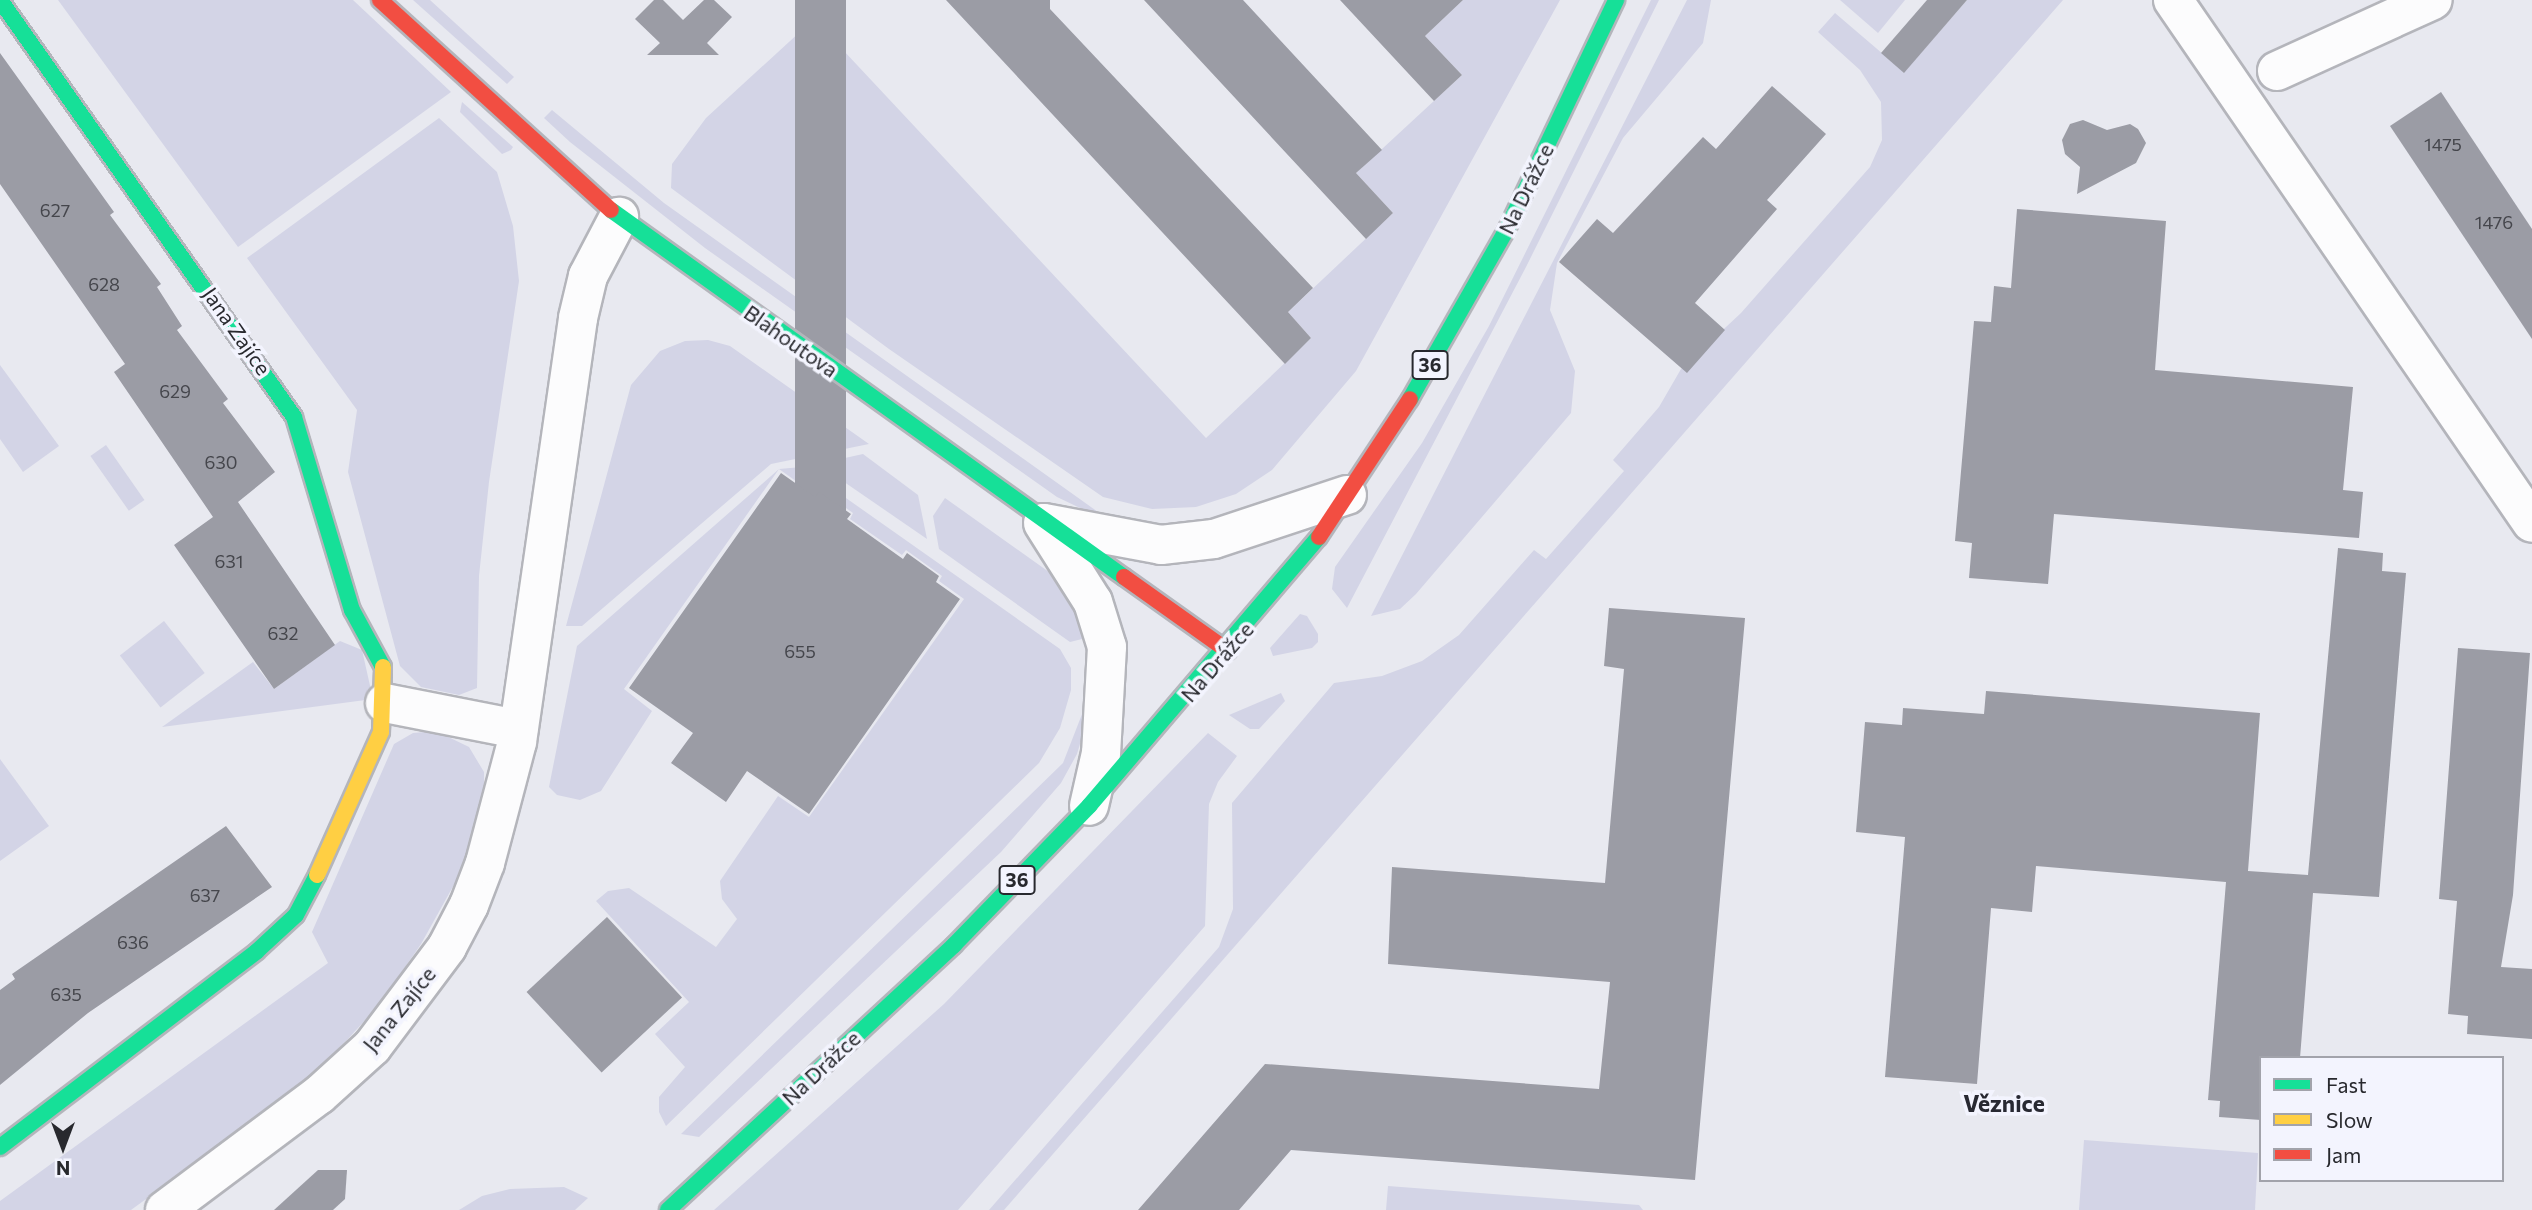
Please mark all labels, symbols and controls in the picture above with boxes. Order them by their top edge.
house number: 1475 [2424,133,2462,155]
street label: Na Drážce [1493,140,1559,238]
house number: 627 [40,199,70,221]
house number: 1476 [2475,211,2513,233]
house number: 628 [88,273,120,295]
street label: Jana Zajíce [198,282,276,380]
street label: Blahoutova [739,300,843,382]
road number: 36 [1411,350,1449,380]
house number: 629 [159,380,191,402]
house number: 630 [205,451,237,473]
house number: 631 [215,550,243,572]
street label: Na Drážce [1176,617,1258,707]
house number: 632 [267,622,299,644]
house number: 655 [784,640,816,662]
road number: 36 [998,864,1036,895]
house number: 637 [190,884,220,906]
house number: 636 [117,931,149,953]
street label: Jana Zajíce [357,962,441,1056]
house number: 635 [50,983,82,1005]
street label: Na Drážce [777,1026,865,1110]
legend [2259,1056,2504,1182]
text: Fast [2326,1072,2367,1097]
district label: Věznice [1963,1089,2045,1117]
text: Slow [2326,1107,2373,1132]
north arrow [28,1112,98,1182]
text: Jam [2326,1142,2361,1167]
text: N [56,1157,70,1180]

